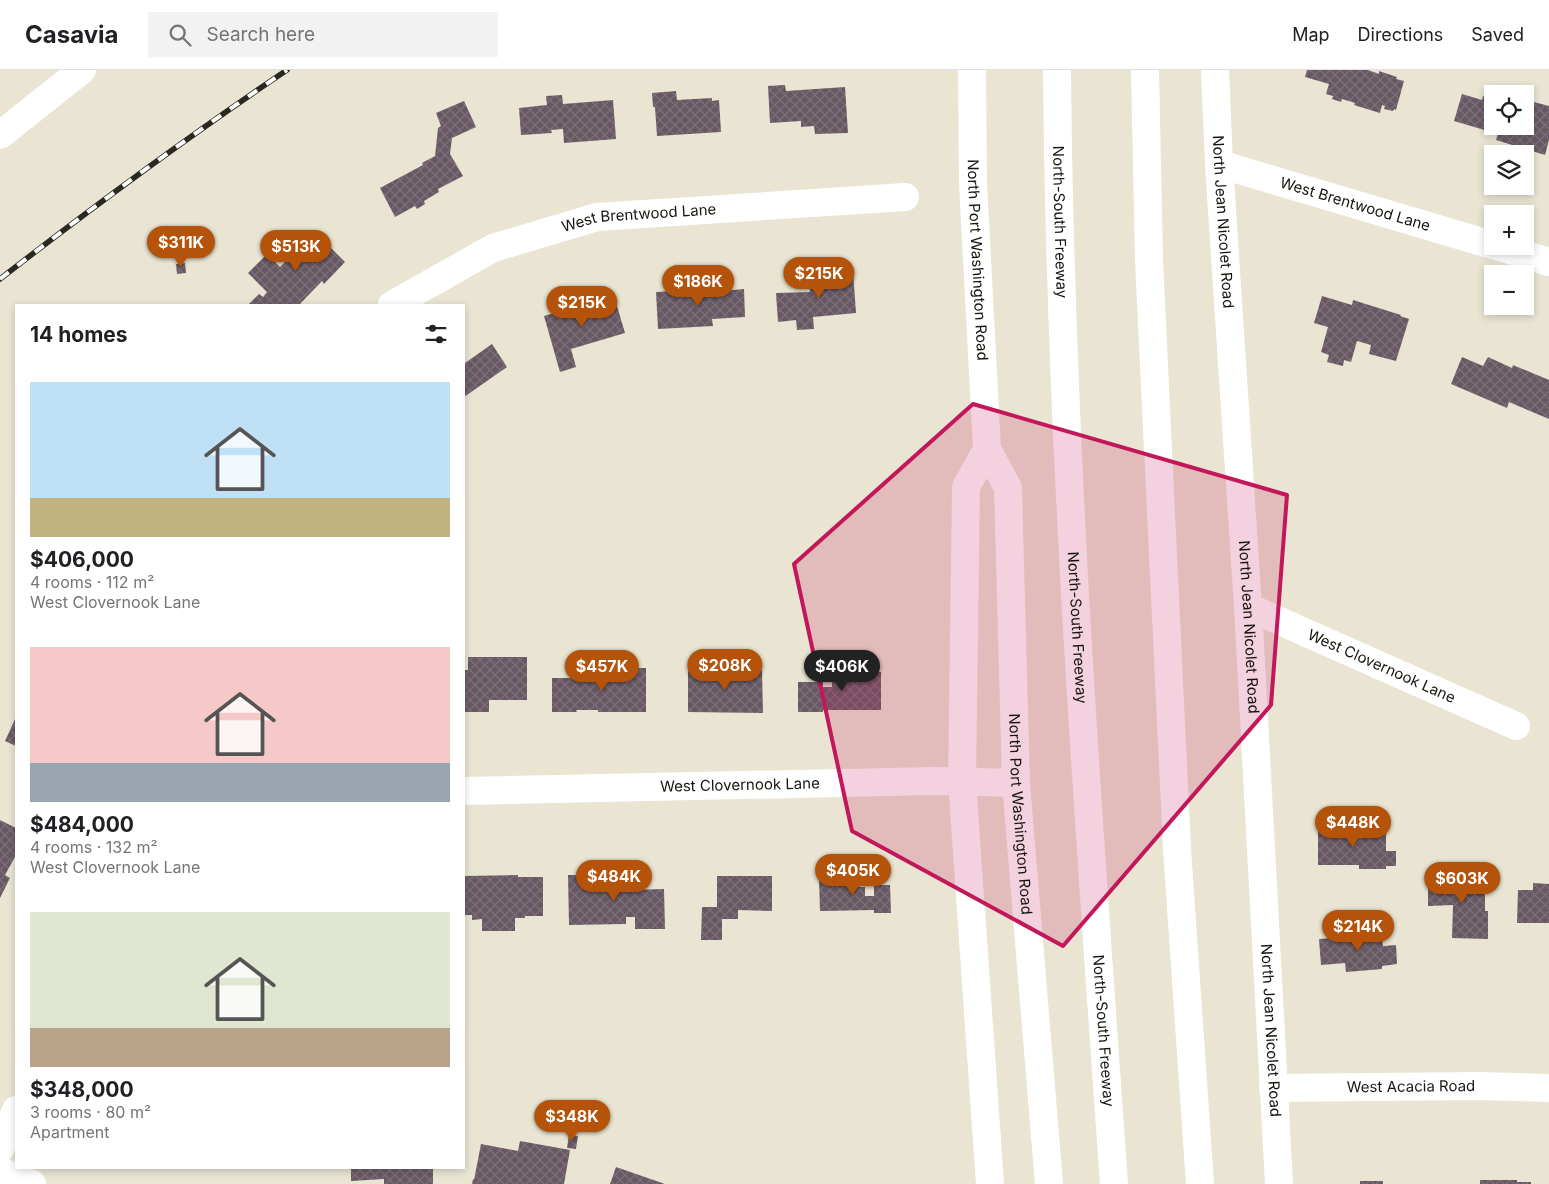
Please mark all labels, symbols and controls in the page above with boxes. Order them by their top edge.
search box [148,12,498,57]
text: Casavia [25,20,118,49]
icon: search [166,21,194,49]
text: Search here [206,23,315,46]
text: Map [1292,24,1330,45]
text: Directions [1358,24,1443,45]
text: Saved [1471,24,1524,45]
map controls [1484,85,1534,315]
button: locate [1484,85,1534,135]
street label: North Jean Nicolet Road [1209,135,1238,309]
button: layers [1484,145,1534,195]
street label: North-South Freeway [1049,146,1072,299]
street label: North Port Washington Road [964,159,992,361]
street label: West Brentwood Lane [1278,173,1433,235]
street label: West Brentwood Lane [559,199,717,236]
button: + [1484,205,1534,255]
pin: $311K [146,226,216,268]
pin: $513K [261,230,331,272]
text: $311K [158,232,204,252]
text: $513K [271,236,321,256]
pin: $215K [784,256,854,299]
text: $215K [794,263,844,283]
pin: $186K [663,264,733,307]
button: − [1484,265,1534,315]
text: $186K [673,271,723,291]
pin: $215K [547,286,617,328]
text: $215K [557,292,607,312]
icon: filters [422,320,450,348]
text: 14 homes [30,322,128,347]
icon: home [195,414,285,504]
street label: North Jean Nicolet Road [1235,540,1264,714]
text: $406,000 [30,547,134,572]
street label: North-South Freeway [1064,551,1091,705]
text: 4 rooms · 112 m² [30,572,154,592]
text: West Clovernook Lane [30,592,200,612]
street label: West Clovernook Lane [1305,625,1459,707]
pin: $208K [690,648,760,691]
pin: $457K [567,650,637,692]
pin: $406K [807,650,877,692]
text: $208K [698,655,752,675]
text: $457K [576,656,628,676]
text: $406K [815,656,869,676]
icon: home [195,679,285,769]
street label: North Port Washington Road [1005,713,1037,915]
street label: West Clovernook Lane [660,773,820,796]
pin: $448K [1318,806,1388,848]
text: $484,000 [30,812,134,837]
text: $448K [1326,812,1380,832]
text: 4 rooms · 132 m² [30,837,158,857]
pin: $405K [818,854,888,896]
text: West Clovernook Lane [30,857,200,877]
pin: $484K [579,860,649,902]
text: $405K [826,860,880,880]
pin: $603K [1427,862,1497,904]
text: $484K [587,866,641,886]
text: $603K [1435,868,1489,888]
pin: $214K [1323,910,1393,952]
text: $214K [1333,916,1383,936]
street label: North Jean Nicolet Road [1257,943,1285,1117]
icon: home [195,944,285,1034]
street label: North-South Freeway [1089,954,1119,1108]
street label: West Acacia Road [1347,1076,1475,1096]
text: $348,000 [30,1077,134,1102]
pin: $348K [537,1100,607,1142]
text: 3 rooms · 80 m² [30,1102,151,1122]
text: $348K [545,1106,599,1126]
text: Apartment [30,1122,110,1142]

